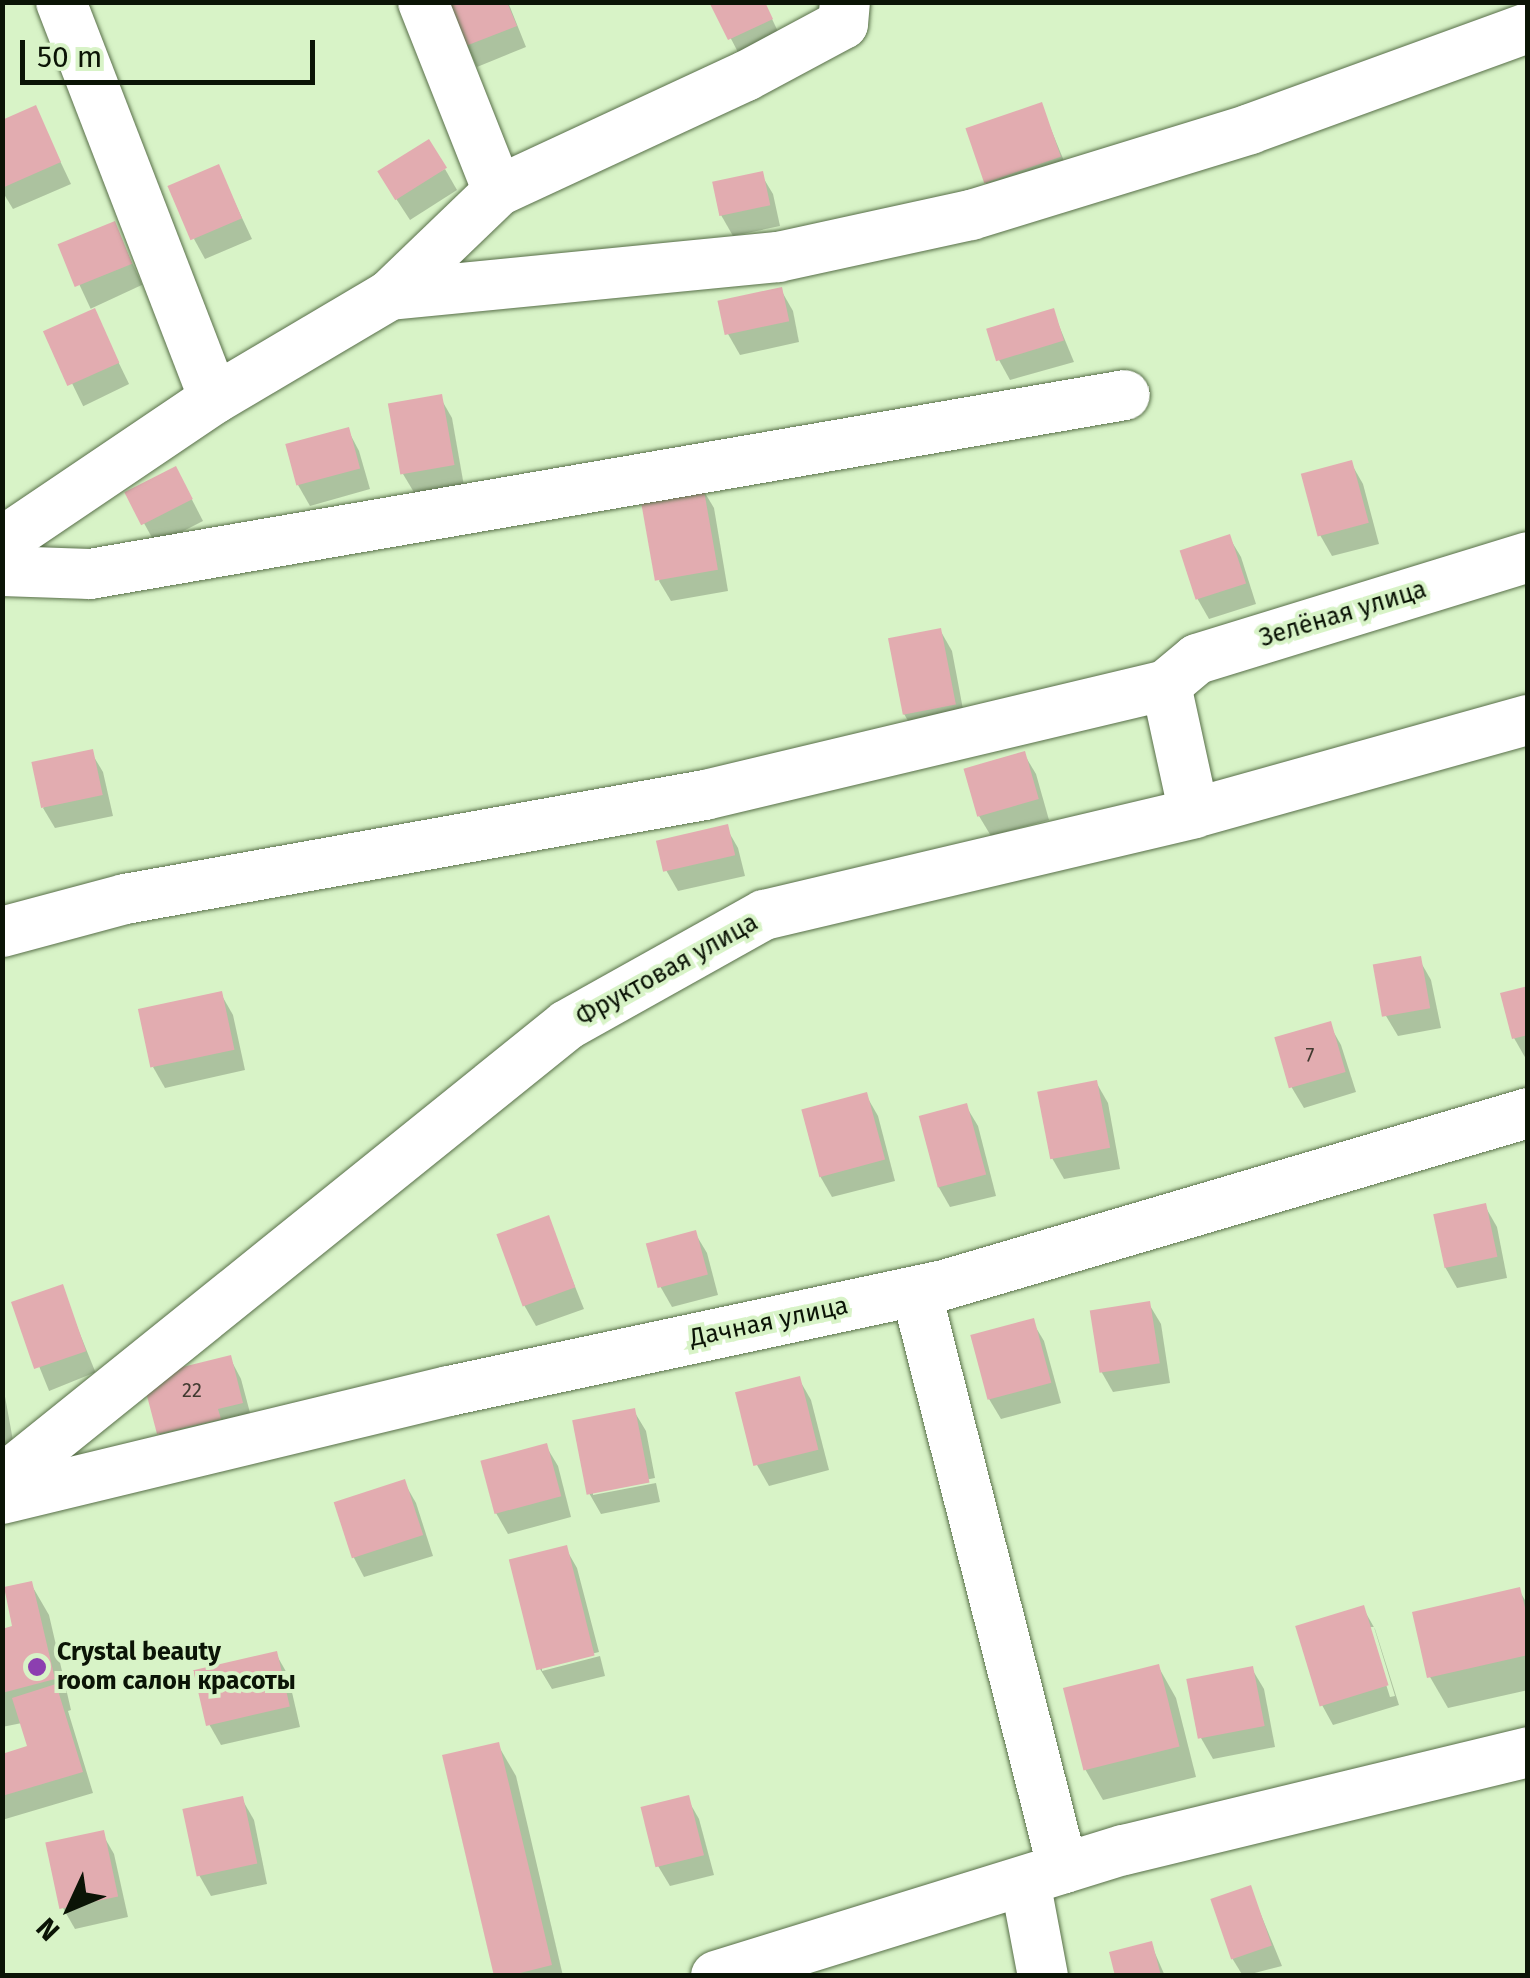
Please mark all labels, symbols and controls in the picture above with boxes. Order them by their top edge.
scale bar [25,20,320,82]
text: 50 m [37,39,102,75]
street label: Зелёная улица [1256,574,1430,654]
street label: Фруктовая улица [571,908,763,1032]
house number: 7 [1306,1043,1314,1067]
street label: Дачная улица [687,1291,851,1353]
house number: 22 [182,1378,202,1402]
place label: Crystal beauty room салон красоты [57,1638,296,1697]
marker: Crystal beauty room салон красоты [26,1656,48,1678]
north arrow [20,1858,120,1958]
text: N [30,1911,66,1947]

